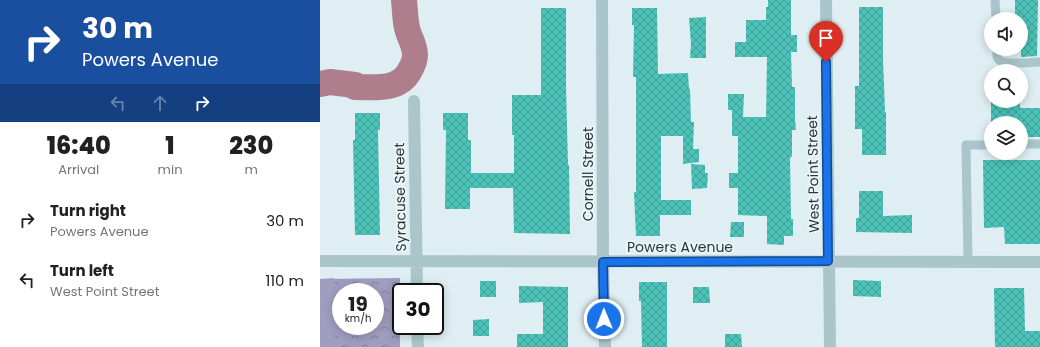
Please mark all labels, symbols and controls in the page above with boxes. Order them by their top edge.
text: 30 m [82,9,153,48]
map controls [984,12,1028,160]
button: sound [984,12,1028,56]
icon: right [16,16,68,68]
pin [809,21,843,62]
icon: arrive [815,27,837,49]
text: Powers Avenue [82,47,218,72]
button: search [984,64,1028,108]
icon: left [107,92,129,114]
icon: ahead [149,92,171,114]
icon: right [191,92,213,114]
street label: West Point Street [802,115,824,233]
button: layers [984,116,1028,160]
street label: Cornell Street [578,127,598,221]
text: 16:40 [47,129,111,162]
text: 1 [165,129,175,162]
text: 230 [229,129,273,162]
street label: Syracuse Street [389,142,411,252]
text: Arrival [58,160,99,179]
text: min [158,160,182,179]
text: m [245,160,258,179]
text: Turn right [50,200,126,221]
icon: right [16,209,38,231]
text: 30 m [266,210,304,231]
text: Powers Avenue [50,222,149,241]
street label: Powers Avenue [627,237,733,257]
text: Turn left [50,260,114,281]
icon: left [16,269,38,291]
text: 110 m [266,270,304,291]
text: West Point Street [50,282,159,301]
speed limit sign: 30 [392,283,444,335]
text: 19 [348,290,368,318]
position arrow [583,298,625,340]
text: km/h [345,311,371,326]

